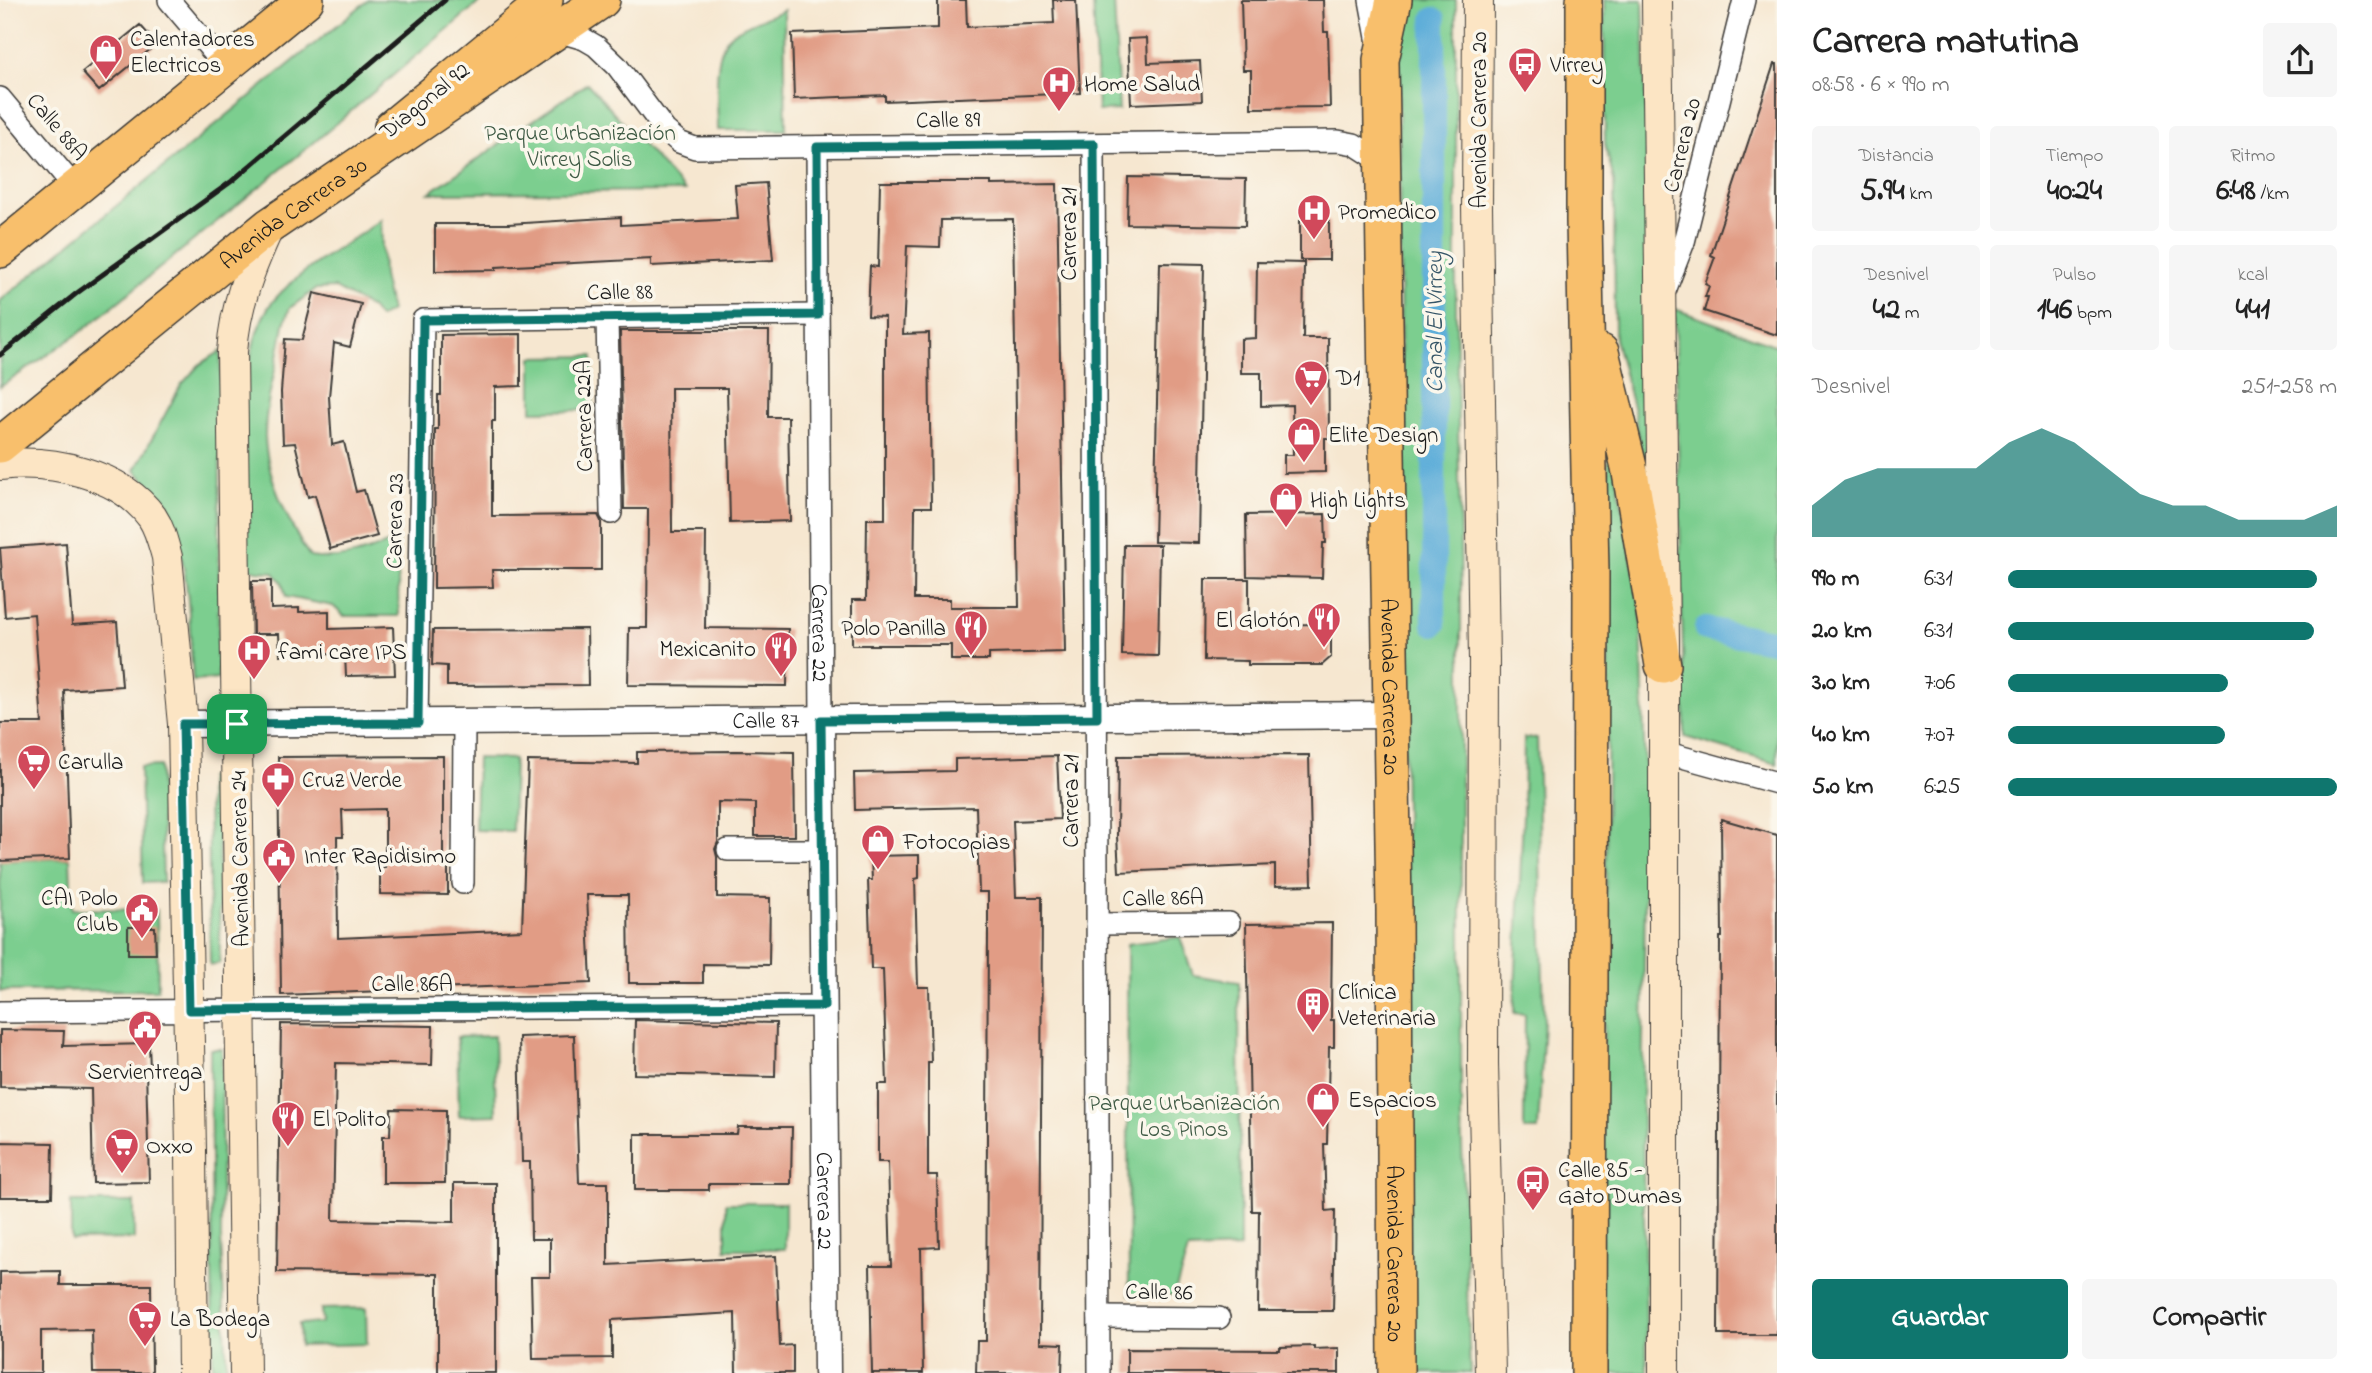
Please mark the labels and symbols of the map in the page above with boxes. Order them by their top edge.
place label: Calentadores Electricos [130,24,255,83]
street label: Avenida Carrera 20 [1464,31,1497,208]
shop icon: Calentadores Electricos [87,32,125,81]
bus stop icon: Virrey [1506,45,1544,94]
place label: Virrey [1549,50,1603,85]
street label: Diagonal 92 [373,55,478,150]
hospital icon: Home Salud [1040,64,1078,113]
place label: Home Salud [1084,69,1200,102]
street label: Calle 88A [18,86,95,169]
street label: Carrera 20 [1656,95,1711,196]
street label: Calle 89 [916,104,981,139]
park label: Parque Urbanización Virrey Solis [484,118,676,179]
street label: Avenida Carrera 30 [213,150,375,279]
street label: Carrera 21 [1054,187,1087,281]
hospital icon: Promedico [1295,192,1333,241]
place label: Promedico [1338,197,1436,230]
water label: Canal El Virrey [1419,251,1454,393]
street label: Calle 88 [587,276,653,311]
supermarket icon: D1 [1292,358,1330,407]
street label: Carrera 22A [568,360,603,472]
place label: D1 [1335,363,1360,396]
shop icon: Elite Design [1285,415,1323,464]
place label: Elite Design [1328,420,1438,454]
street label: Carrera 23 [379,473,414,569]
shop icon: High Lights [1267,480,1305,529]
place label: High Lights [1310,485,1406,519]
street label: Carrera 22 [801,584,835,682]
street label: Avenida Carrera 20 [1370,598,1406,775]
restaurant icon: El Glotón [1305,600,1343,649]
place label: El Glotón [1215,605,1300,638]
restaurant icon: Polo Panilla [952,608,990,657]
place label: Polo Panilla [841,613,946,646]
restaurant icon: Mexicanito [762,629,800,678]
hospital icon: fami care IPS [235,632,273,681]
place label: Mexicanito [659,634,756,667]
place label: fami care IPS [278,637,407,670]
pin [207,694,267,754]
street label: Calle 87 [732,705,800,739]
supermarket icon: Carulla [15,742,53,791]
place label: Carulla [58,747,123,780]
street label: Carrera 21 [1056,754,1089,848]
pharmacy icon: Cruz Verde [259,760,297,809]
place label: Cruz Verde [302,765,402,798]
street label: Avenida Carrera 24 [223,770,260,947]
shop icon: Fotocopias [859,822,897,871]
place label: Fotocopias [902,827,1010,860]
public building icon: Inter Rapidisimo [260,836,298,885]
place label: Inter Rapidisimo [304,841,456,874]
street label: Calle 86A [1122,882,1204,917]
place label: CAI Polo Club [41,883,118,942]
public building icon: CAI Polo Club [123,891,161,940]
street label: Calle 86A [371,969,453,1002]
place label: Clínica Veterinaria [1337,977,1436,1036]
building icon: Clínica Veterinaria [1294,985,1332,1034]
public building icon: Servientrega [126,1008,164,1057]
place label: Servientrega [88,1057,202,1091]
shop icon: Espacios [1304,1080,1342,1129]
place label: Espacios [1348,1085,1437,1118]
park label: Parque Urbanización Los Pinos [1088,1088,1280,1147]
restaurant icon: El Polito [269,1099,307,1148]
place label: El Polito [312,1104,386,1137]
supermarket icon: Oxxo [103,1126,141,1175]
place label: Oxxo [146,1131,193,1164]
street label: Carrera 22 [806,1152,840,1250]
place label: Calle 85 - Gato Dumas [1558,1155,1682,1214]
bus stop icon: Calle 85 - Gato Dumas [1514,1163,1552,1212]
street label: Avenida Carrera 20 [1376,1165,1410,1342]
street label: Calle 86 [1125,1276,1193,1311]
supermarket icon: La Bodega [126,1299,164,1348]
place label: La Bodega [170,1304,270,1338]

